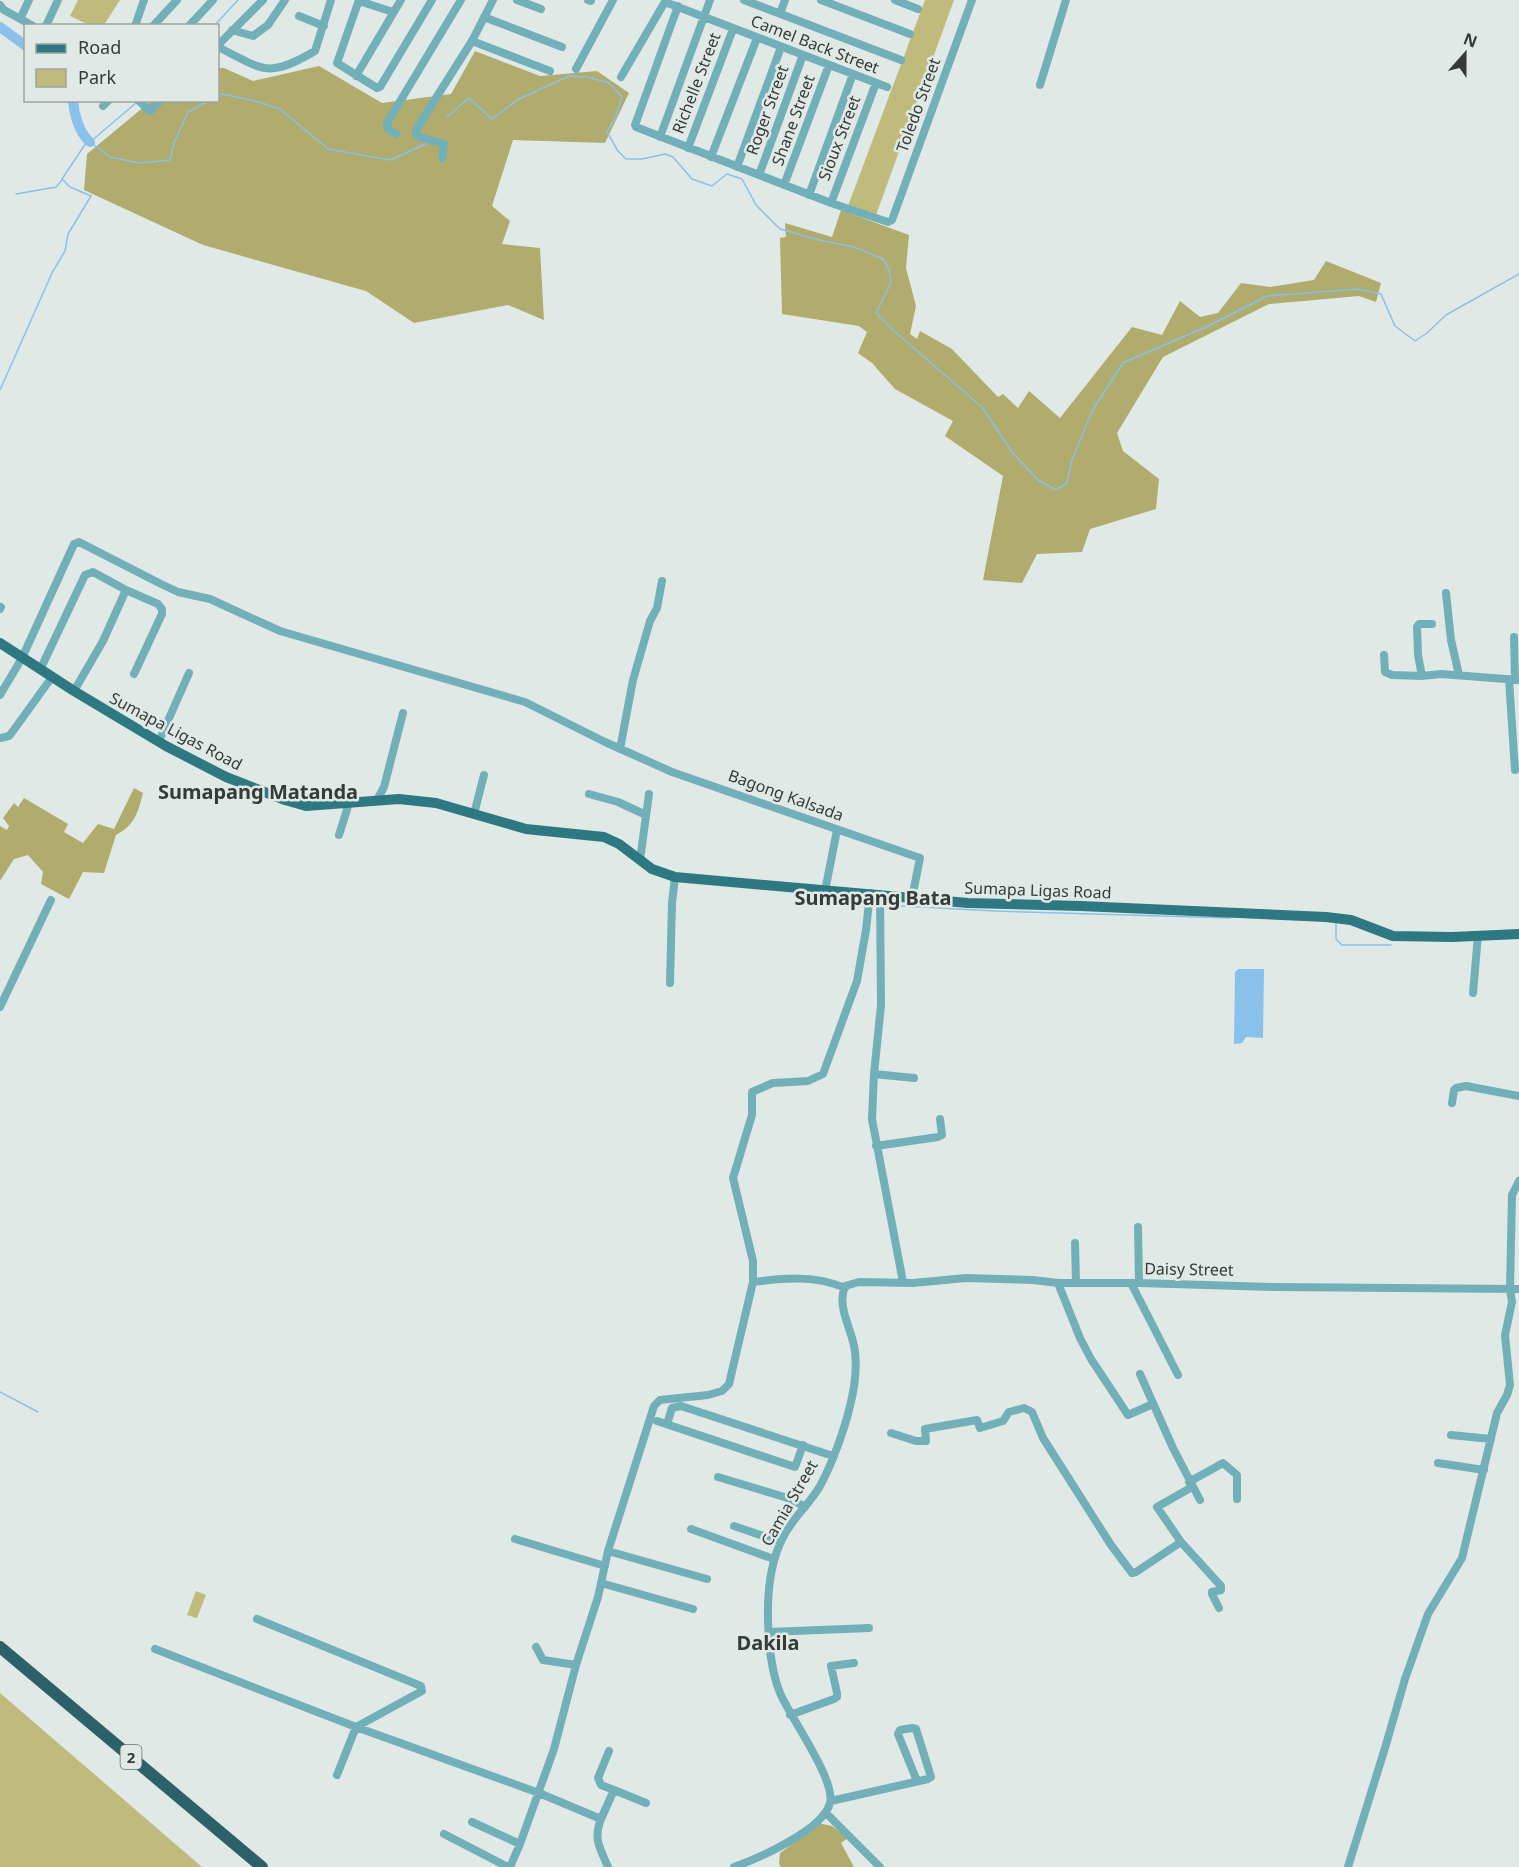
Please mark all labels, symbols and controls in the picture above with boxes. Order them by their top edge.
street label: Camel Back Street [748,9,883,79]
legend [24,24,219,102]
north arrow [1435,24,1495,84]
text: N [1460,27,1480,53]
street label: Richelle Street [667,29,725,137]
text: Road [78,35,121,59]
street label: Toledo Street [891,55,945,155]
street label: Roger Street [741,62,793,158]
text: Park [78,65,116,89]
street label: Shane Street [766,71,820,169]
street label: Sioux Street [813,92,865,184]
street label: Sumapa Ligas Road [106,687,246,775]
street label: Bagong Kalsada [725,764,847,826]
district label: Sumapang Matanda [158,778,358,805]
street label: Sumapa Ligas Road [964,876,1112,904]
district label: Sumapang Bata [795,884,951,911]
street label: Daisy Street [1144,1257,1234,1281]
street label: Camia Street [755,1456,823,1550]
district label: Dakila [737,1629,799,1656]
road number: 2 [120,1745,142,1769]

